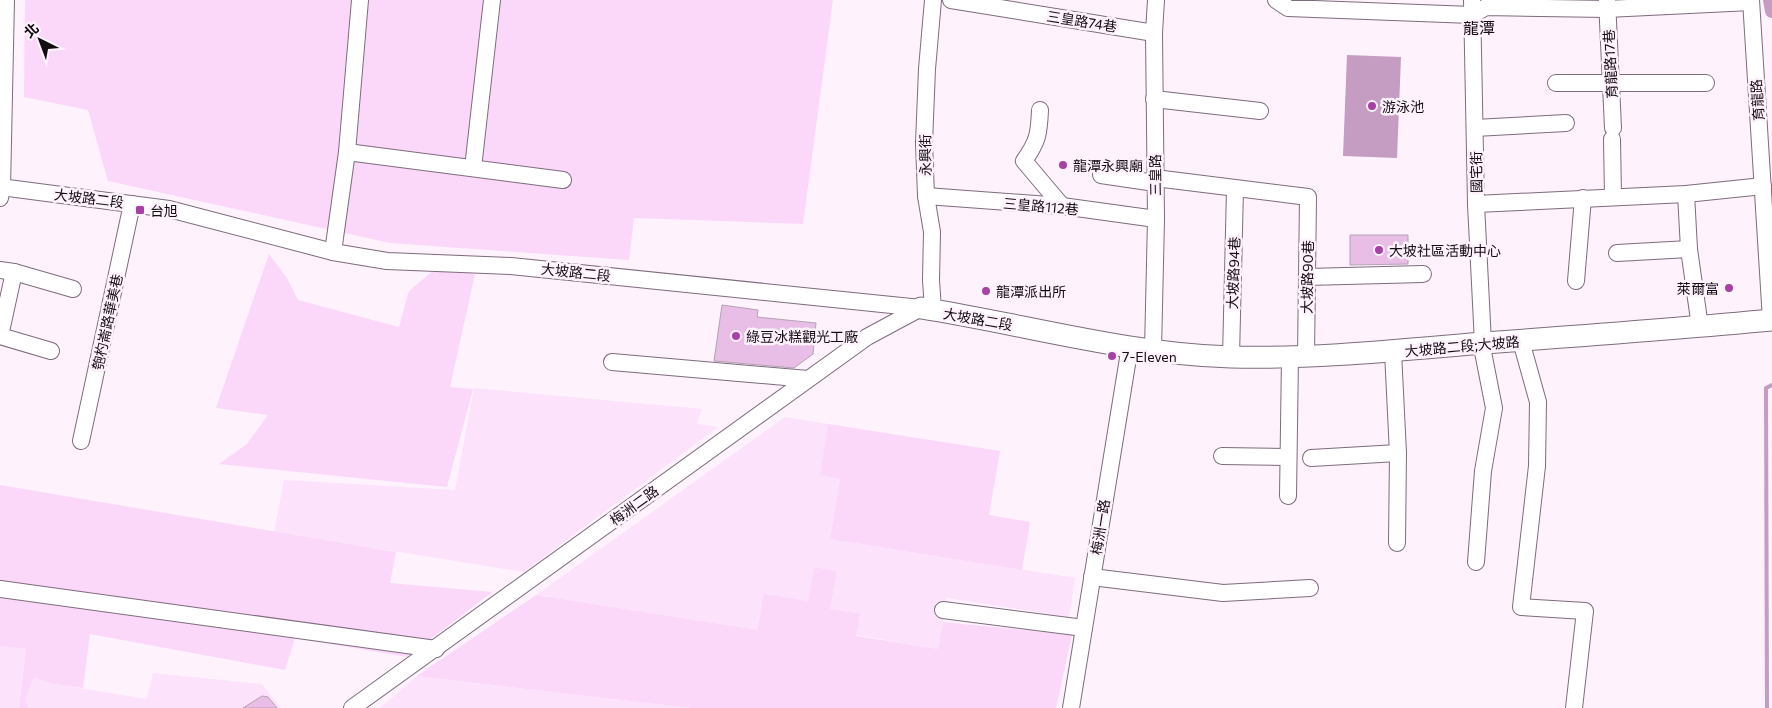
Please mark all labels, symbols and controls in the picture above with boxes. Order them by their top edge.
street label: 三皇路74巷 [1046,7,1118,35]
north arrow [15,15,65,65]
district label: 龍潭 [1463,18,1495,37]
text: 北 [20,19,42,41]
street label: 育龍路17巷 [1600,29,1620,99]
street label: 育龍路 [1747,78,1767,122]
place label: 游泳池 [1382,98,1424,115]
marker: 游泳池 [1366,100,1378,112]
street label: 永興街 [916,134,934,176]
street label: 國宅街 [1467,151,1485,193]
street label: 三皇路 [1146,154,1164,196]
place label: 龍潭永興廟 [1073,157,1143,174]
marker: 龍潭永興廟 [1057,159,1069,171]
street label: 大坡路二段 [53,185,125,211]
street label: 三皇路112巷 [1003,194,1079,218]
place label: 台旭 [150,202,178,219]
marker: 台旭 [134,204,146,216]
street label: 大坡路94巷 [1223,236,1243,310]
street label: 大坡路90巷 [1298,240,1316,314]
place label: 大坡社區活動中心 [1389,242,1501,259]
marker: 大坡社區活動中心 [1373,244,1385,256]
street label: 大坡路二段 [540,260,612,284]
street label: 匏杓崙路華美巷 [88,272,126,372]
place label: 萊爾富 [1677,280,1719,297]
marker: 萊爾富 [1723,282,1735,294]
place label: 龍潭派出所 [996,283,1066,300]
marker: 龍潭派出所 [980,285,992,297]
street label: 大坡路二段 [942,305,1014,333]
place label: 綠豆冰糕觀光工廠 [746,328,858,345]
marker: 綠豆冰糕觀光工廠 [730,330,742,342]
street label: 大坡路二段;大坡路 [1404,333,1520,359]
place label: 7-Eleven [1122,348,1177,365]
marker: 7-Eleven [1106,350,1118,362]
street label: 梅洲二路 [606,482,662,528]
street label: 梅洲一路 [1087,498,1113,556]

